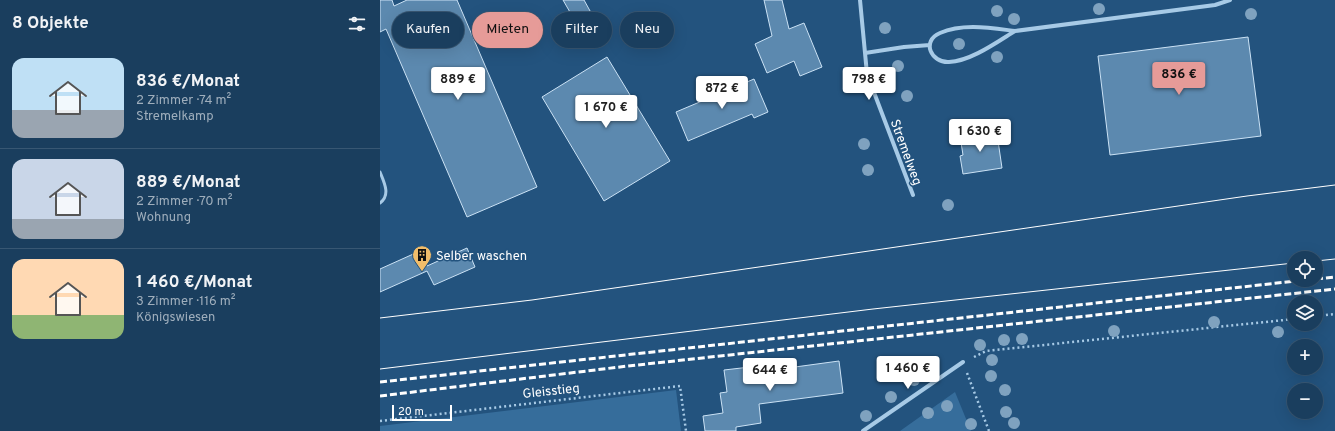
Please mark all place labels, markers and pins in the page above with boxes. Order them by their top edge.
pin: 836 € [1151,62,1207,96]
pin: 889 € [430,67,486,101]
pin: 798 € [841,67,897,101]
pin: 872 € [694,76,750,110]
pin: 1 670 € [569,95,643,129]
pin: 1 630 € [943,119,1017,153]
building icon: Selber waschen [411,244,433,272]
place label: Selber waschen [436,249,527,265]
pin: 1 460 € [871,356,945,390]
pin: 644 € [742,358,798,392]

